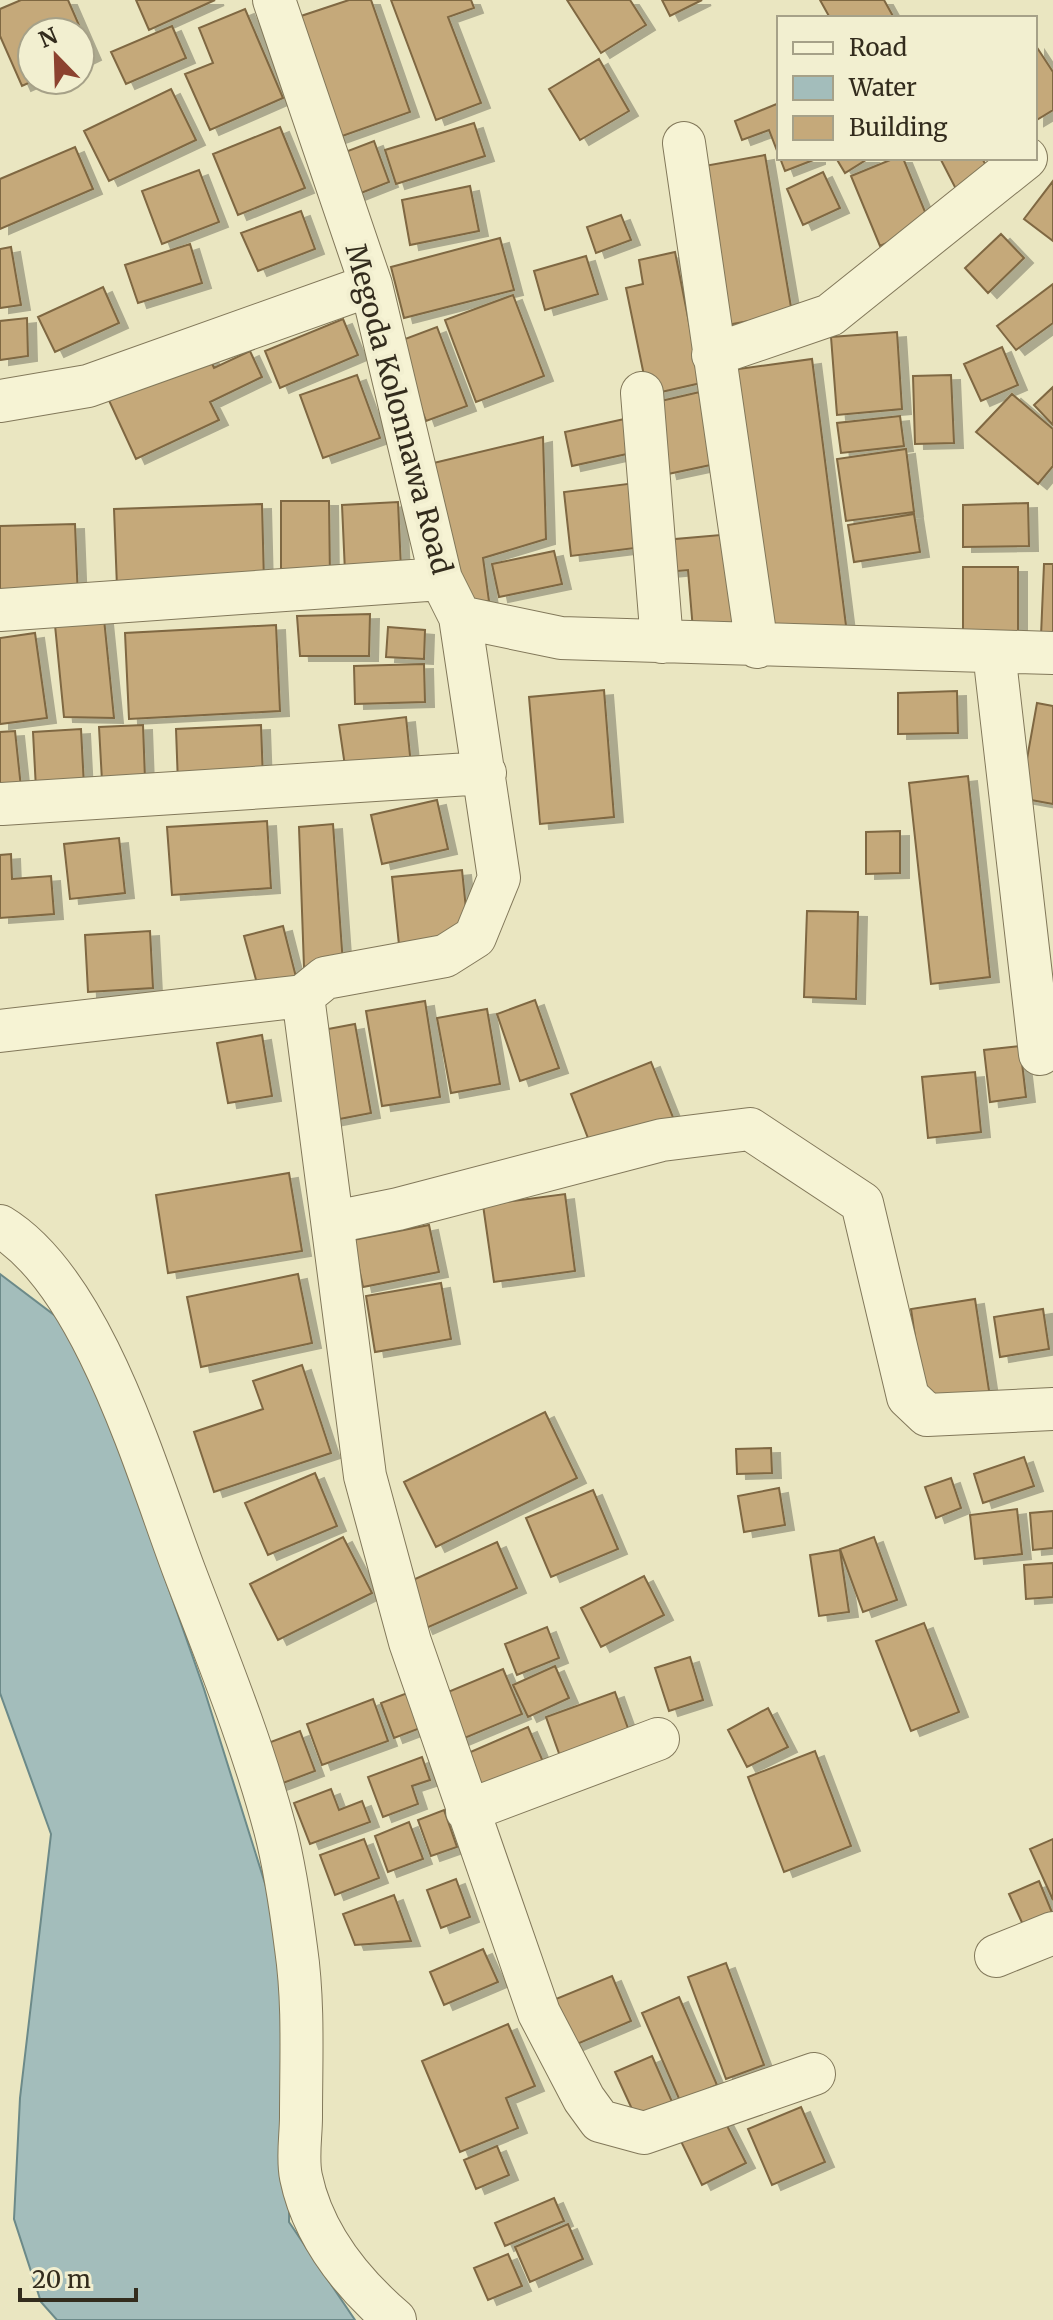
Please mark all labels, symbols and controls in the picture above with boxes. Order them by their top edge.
north arrow [16,16,96,96]
legend [777,16,1037,160]
text: N [35,21,62,54]
text: Road [849,32,907,63]
text: Water [848,72,917,103]
text: Building [849,112,948,143]
street label: Megoda Kolonnawa Road [338,240,460,578]
scale bar [20,2252,136,2302]
text: 20 m [32,2264,91,2295]

